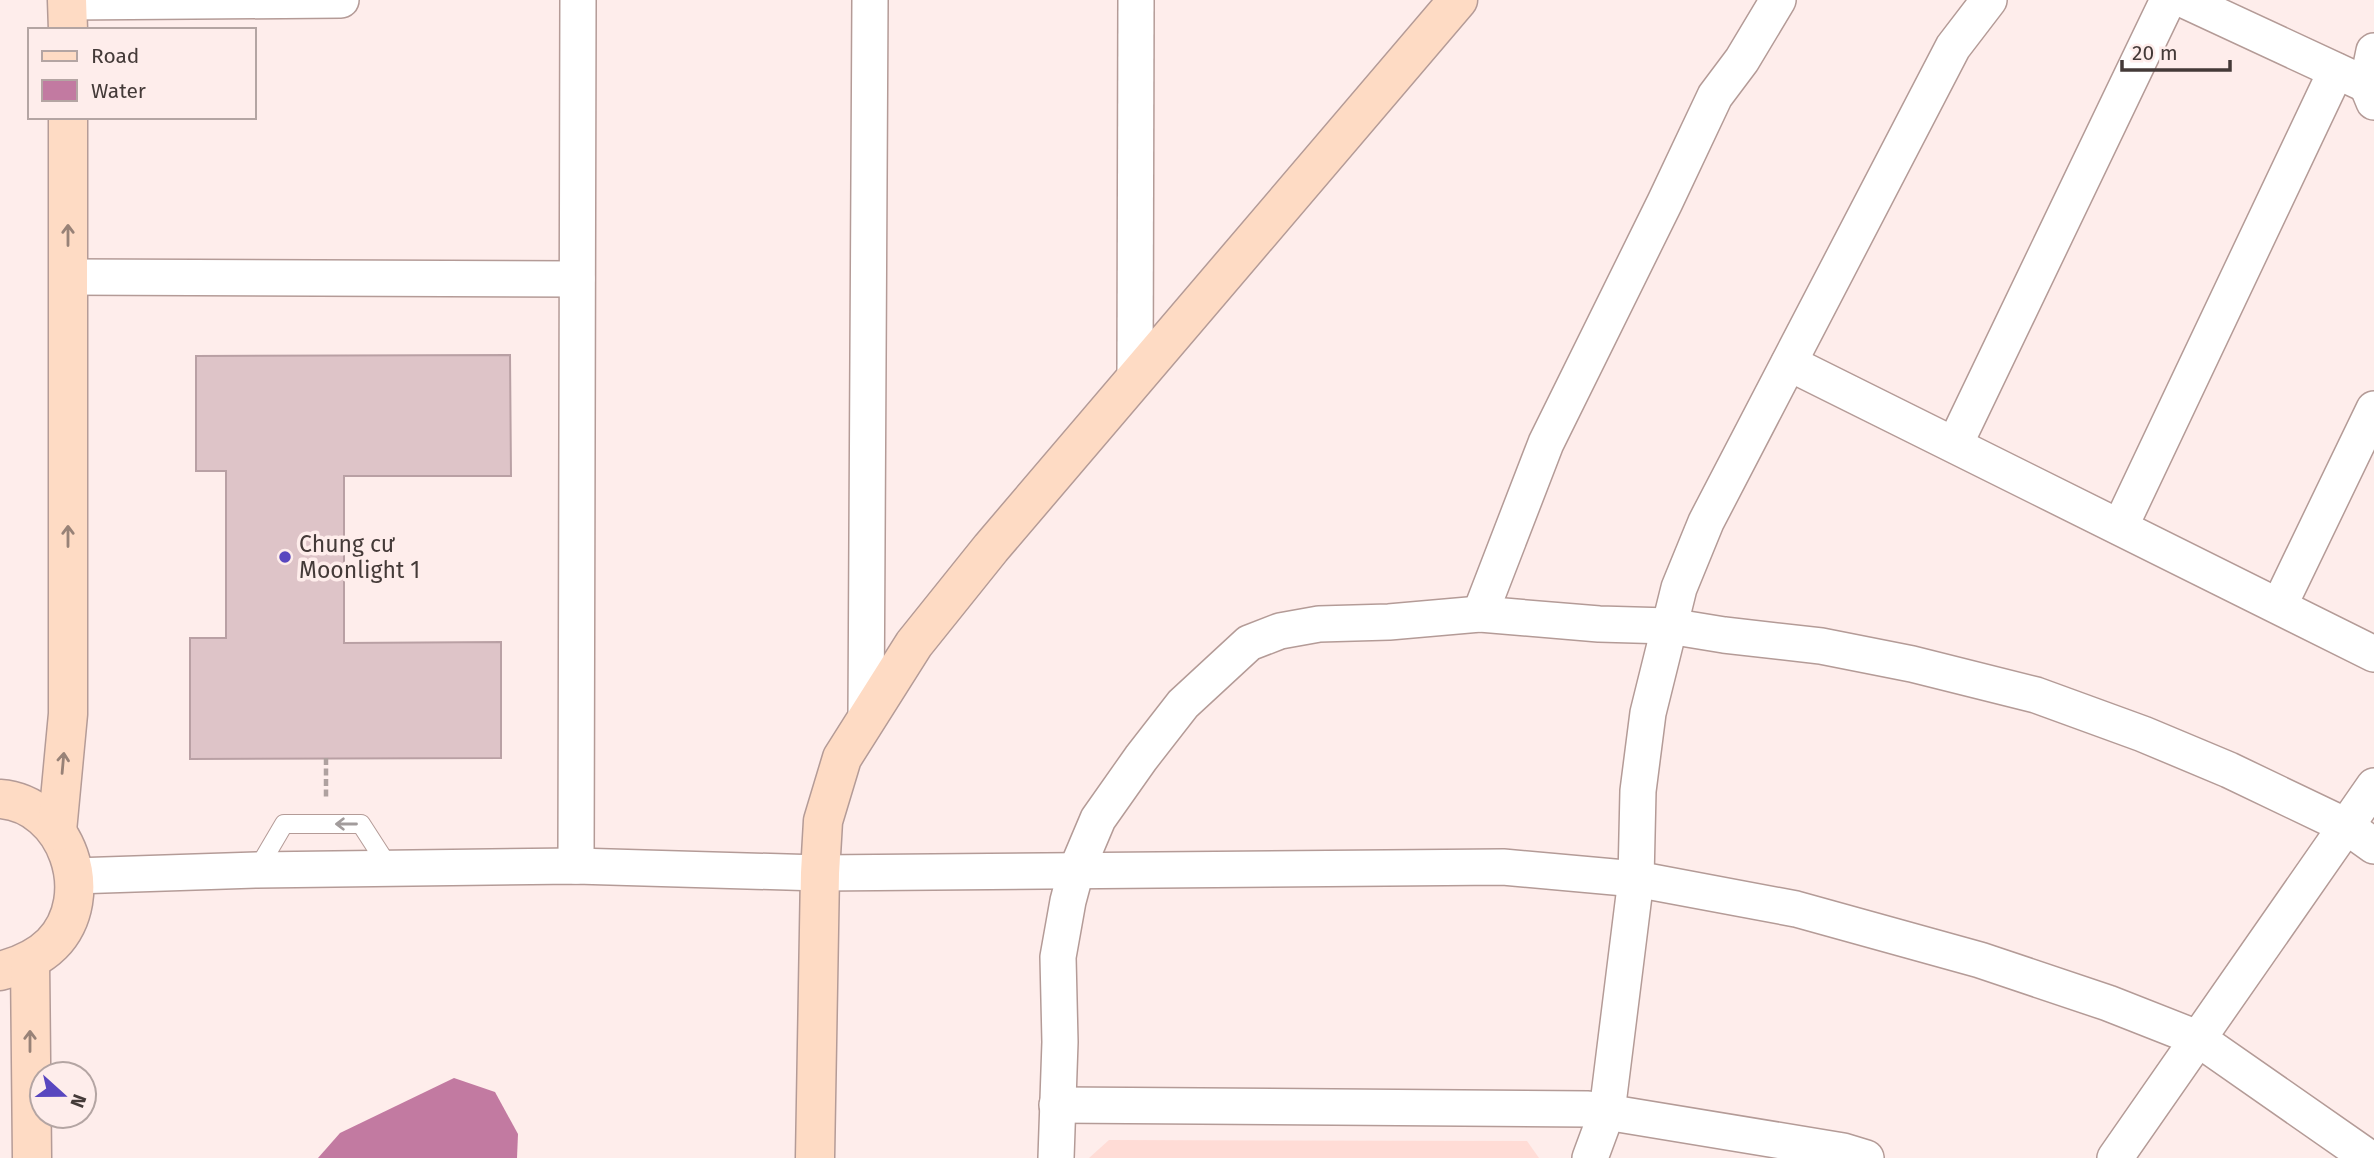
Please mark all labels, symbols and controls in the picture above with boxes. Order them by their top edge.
legend [28,28,256,119]
scale bar [2122,28,2230,72]
text: 20 m [2132,40,2178,66]
text: Road [91,43,139,69]
text: Water [91,78,146,104]
one-way arrow [61,223,75,246]
one-way arrow [61,524,75,547]
place label: Chung cư Moonlight 1 [299,530,420,584]
marker: Chung cư Moonlight 1 [277,549,293,565]
one-way arrow [57,752,70,775]
one-way arrow [335,817,358,831]
one-way arrow [23,1030,37,1053]
north arrow [28,1060,98,1130]
text: N [65,1091,91,1111]

